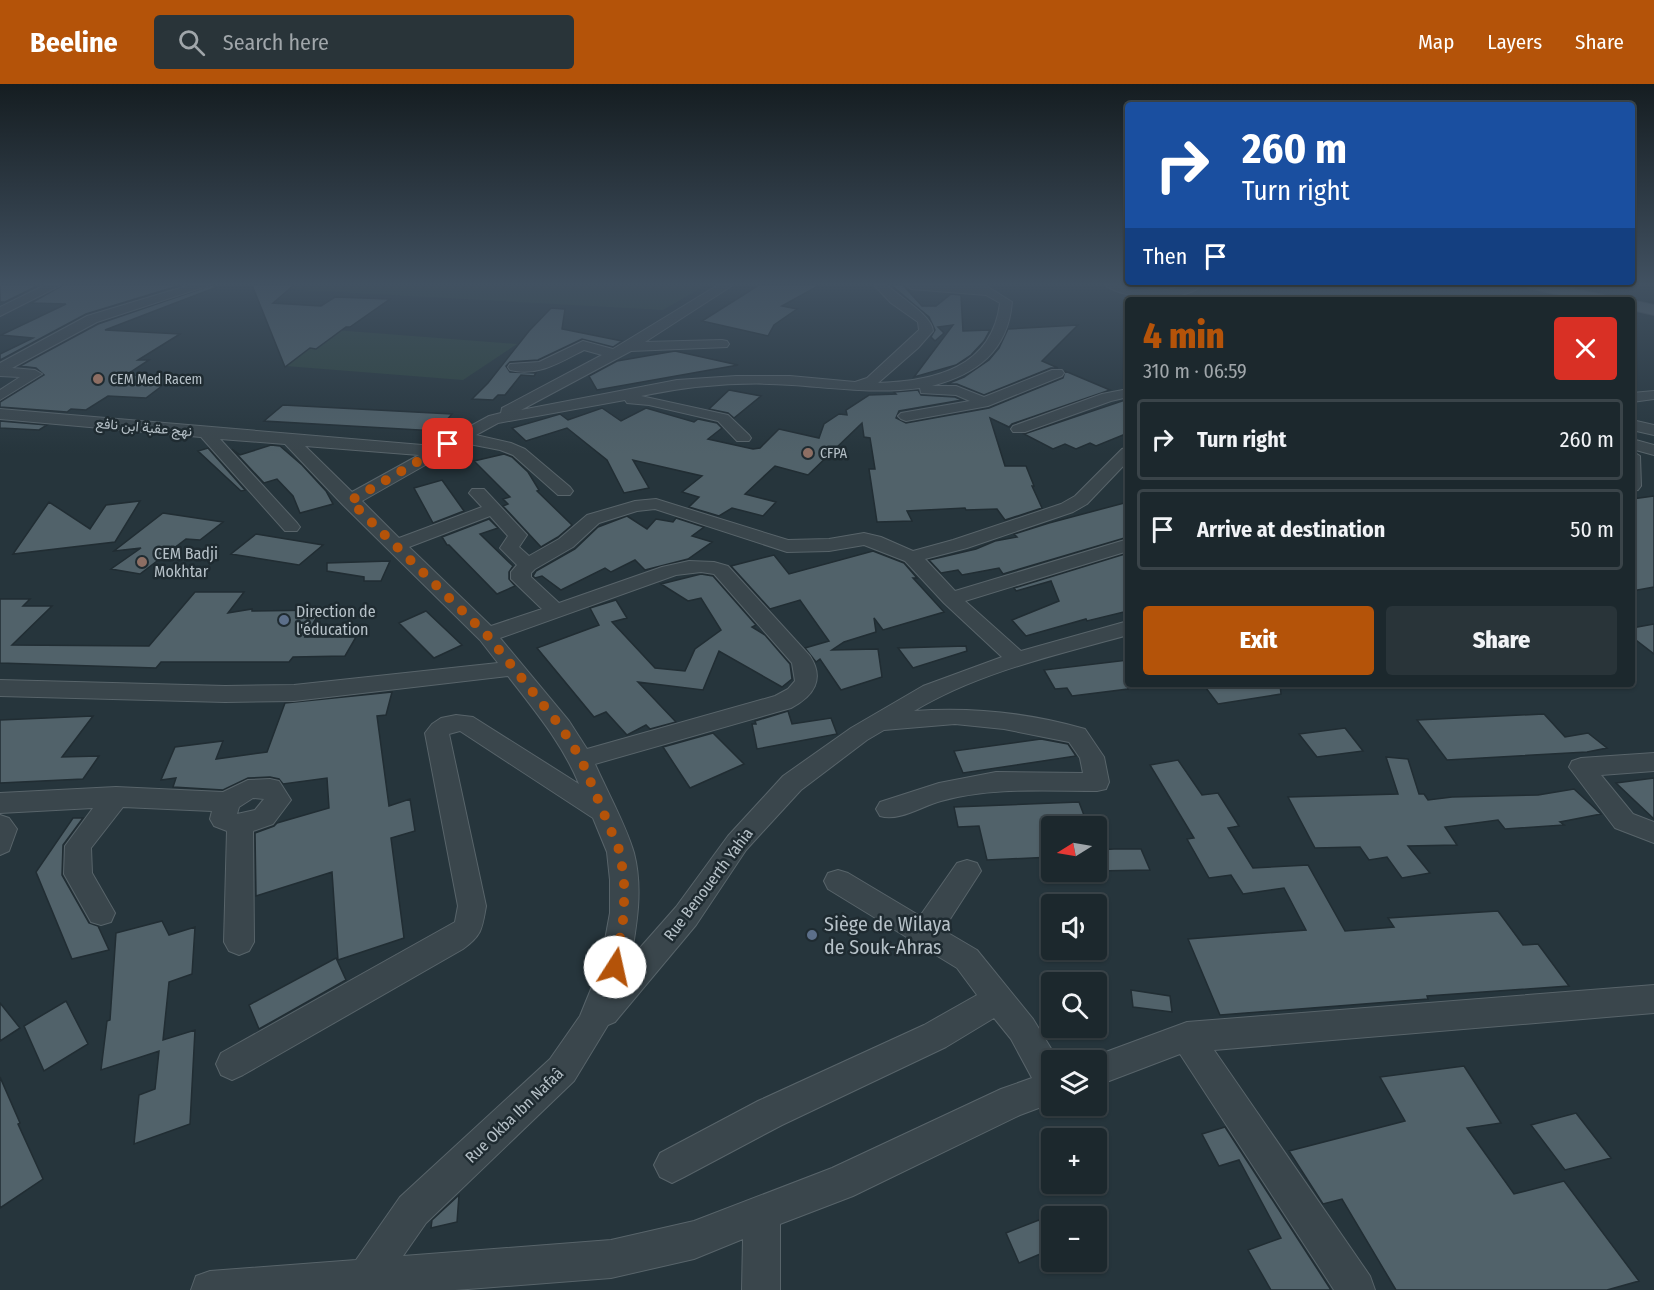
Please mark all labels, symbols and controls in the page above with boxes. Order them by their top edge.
search box [154,15,574,69]
text: Beeline [30,26,118,59]
icon: search [175,26,208,59]
text: Search here [223,29,329,56]
text: Map [1418,29,1454,55]
text: Layers [1487,29,1542,55]
text: Share [1575,29,1624,55]
text: 260 m [1242,124,1347,174]
icon: right [1143,126,1221,204]
text: Turn right [1242,175,1350,207]
icon: arrive [1199,240,1232,273]
text: Then [1143,243,1187,270]
text: 4 min [1143,314,1225,358]
button: close [1554,317,1617,380]
text: 310 m · 06:59 [1143,359,1247,383]
place label: CEM Med Racem [110,371,202,388]
marker: CEM Med Racem [91,372,105,386]
street label: نهج عقبة ابن نافع [95,415,193,442]
pin [422,418,473,469]
icon: right [1146,423,1179,456]
text: Turn right [1197,426,1286,453]
text: 260 m [1560,426,1614,453]
icon: arrive [431,427,464,460]
place label: CFPA [820,445,848,462]
marker: CFPA [801,446,815,460]
icon: arrive [1146,513,1179,546]
text: Arrive at destination [1197,516,1385,543]
text: 50 m [1570,516,1614,543]
place label: CEM Badji Mokhtar [154,544,218,581]
marker: CEM Badji Mokhtar [135,555,149,569]
place label: Direction de l'éducation [296,602,376,639]
button: Exit [1143,606,1374,675]
button: Share [1386,606,1617,675]
marker: Direction de l'éducation [277,613,291,627]
north arrow [1041,816,1107,882]
map controls [1041,816,1107,1272]
street label: Rue Benouerth Yahia [660,824,757,944]
button: sound [1041,894,1107,960]
place label: Siège de Wilaya de Souk-Ahras [824,912,951,959]
marker: Siège de Wilaya de Souk-Ahras [805,928,819,942]
position arrow [583,935,647,999]
button: search [1041,972,1107,1038]
button: layers [1041,1050,1107,1116]
street label: Rue Okba Ibn Nafaâ [461,1064,567,1167]
button: + [1041,1128,1107,1194]
button: − [1041,1206,1107,1272]

